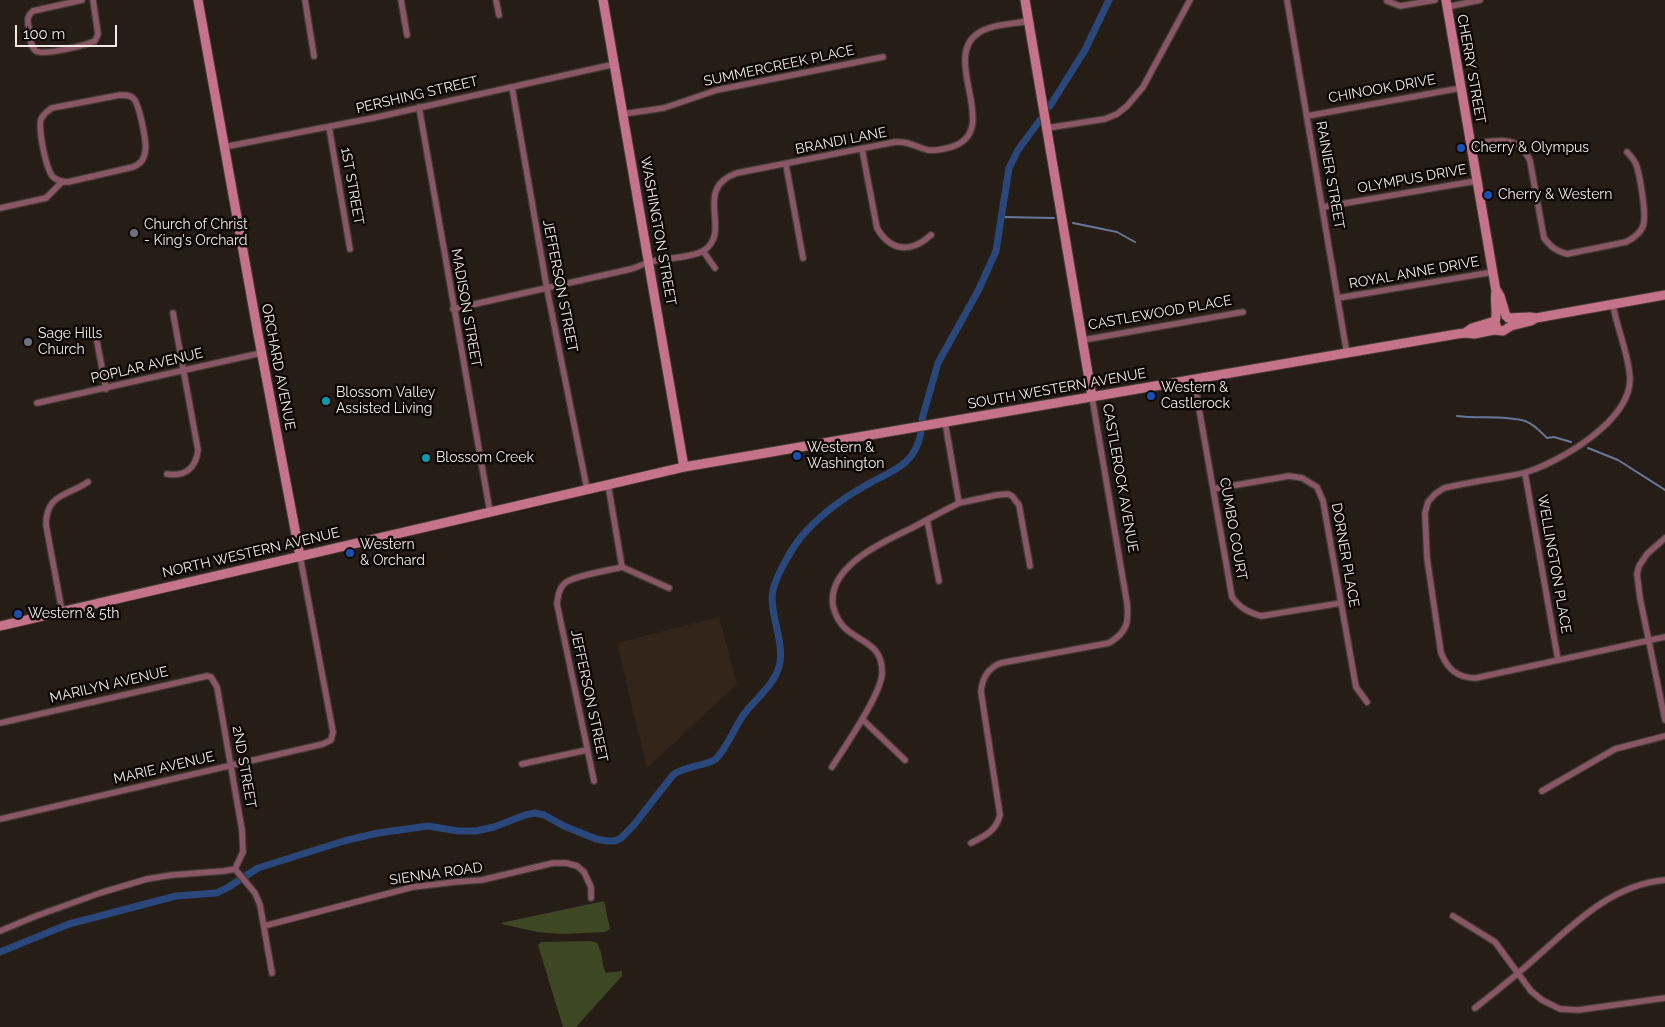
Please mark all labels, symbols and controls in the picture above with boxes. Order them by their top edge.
street label: CHERRY STREET [1453,13,1489,125]
scale bar [18,15,120,47]
text: 100 m [23,25,65,43]
street label: SUMMERCREEK PLACE [702,42,856,90]
street label: CHINOOK DRIVE [1327,71,1437,107]
street label: PERSHING STREET [354,73,480,117]
street label: RAINIER STREET [1312,120,1348,230]
street label: BRANDI LANE [794,124,888,158]
place label: Cherry & Olympus [1471,140,1589,156]
marker: Cherry & Olympus [1455,142,1467,154]
street label: 1ST STREET [337,146,367,226]
street label: WASHINGTON STREET [637,155,679,307]
street label: OLYMPUS DRIVE [1356,161,1468,197]
place label: Cherry & Western [1498,187,1612,203]
marker: Cherry & Western [1482,189,1494,201]
place label: Church of Christ - King's Orchard [144,217,248,250]
street label: JEFFERSON STREET [539,218,581,354]
marker: Church of Christ - King's Orchard [128,227,140,239]
street label: MADISON STREET [447,247,485,369]
street label: ROYAL ANNE DRIVE [1348,253,1480,293]
street label: CASTLEWOOD PLACE [1087,292,1233,334]
street label: ORCHARD AVENUE [258,302,298,432]
place label: Sage Hills Church [38,326,102,358]
marker: Sage Hills Church [22,336,34,348]
street label: POPLAR AVENUE [89,345,205,387]
street label: SOUTH WESTERN AVENUE [967,365,1147,413]
place label: Western & Castlerock [1161,380,1230,412]
place label: Blossom Valley Assisted Living [336,385,435,418]
marker: Western & Castlerock [1145,390,1157,402]
marker: Blossom Valley Assisted Living [320,395,332,407]
street label: CASTLEROCK AVENUE [1099,402,1141,554]
place label: Western & Washington [807,440,884,472]
place label: Blossom Creek [436,450,534,466]
marker: Western & Washington [791,450,803,462]
marker: Blossom Creek [420,452,432,464]
street label: CUMBO COURT [1216,476,1250,582]
street label: WELLINGTON PLACE [1534,493,1574,635]
street label: DORNER PLACE [1328,501,1362,609]
street label: NORTH WESTERN AVENUE [161,524,341,582]
place label: Western & Orchard [360,537,425,570]
marker: Western & Orchard [344,547,356,559]
place label: Western & 5th [28,606,120,622]
marker: Western & 5th [12,608,24,620]
street label: JEFFERSON STREET [567,628,611,764]
street label: MARILYN AVENUE [48,663,170,707]
street label: 2ND STREET [228,724,260,810]
street label: MARIE AVENUE [112,748,216,788]
street label: SIENNA ROAD [388,859,484,889]

